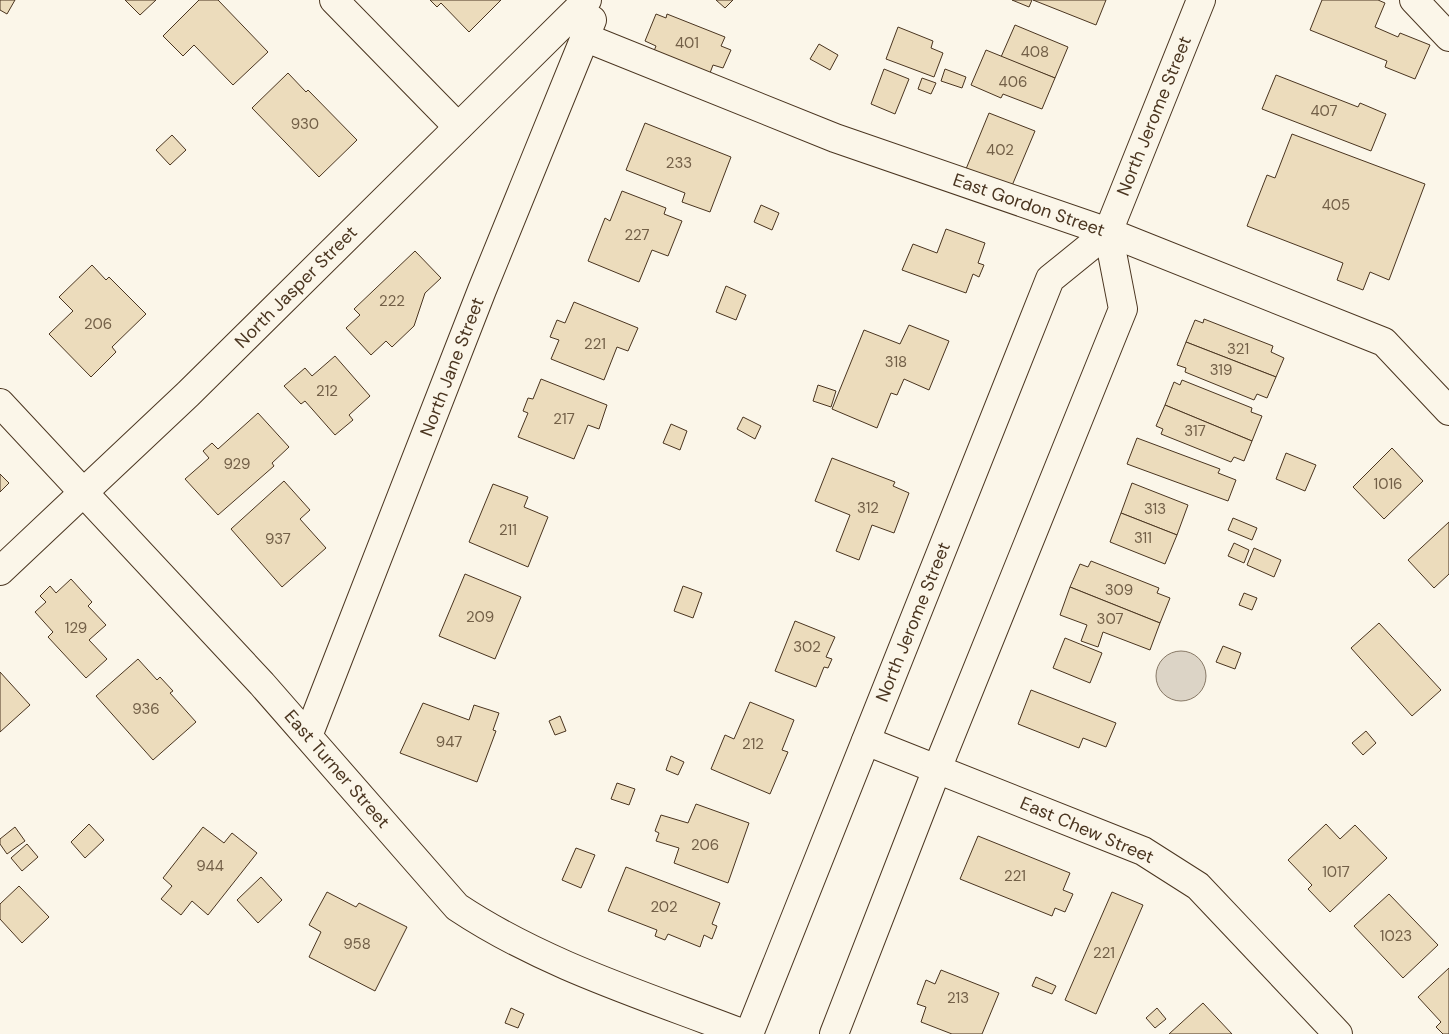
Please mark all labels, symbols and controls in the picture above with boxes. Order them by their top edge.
house number: 401 [675,33,699,53]
street label: North Jerome Street [1111,33,1197,199]
house number: 408 [1021,42,1049,62]
house number: 406 [999,72,1027,92]
house number: 407 [1310,101,1338,121]
house number: 930 [291,114,319,134]
house number: 402 [986,140,1014,160]
house number: 233 [666,153,692,173]
street label: East Gordon Street [950,168,1108,242]
house number: 405 [1322,195,1350,215]
street label: North Jasper Street [230,221,362,353]
house number: 227 [624,225,650,245]
house number: 222 [379,291,405,311]
street label: North Jane Street [414,294,490,440]
house number: 206 [84,314,112,334]
house number: 221 [584,334,606,354]
house number: 321 [1227,339,1249,359]
house number: 318 [885,352,907,372]
house number: 319 [1210,360,1232,380]
house number: 212 [316,381,338,401]
house number: 217 [553,409,575,429]
house number: 317 [1184,421,1206,441]
house number: 929 [223,454,251,474]
house number: 1016 [1373,474,1403,494]
house number: 312 [857,498,879,518]
house number: 313 [1144,499,1166,519]
house number: 211 [499,520,517,540]
house number: 311 [1134,528,1152,548]
house number: 937 [265,529,291,549]
street label: North Jerome Street [870,539,956,705]
house number: 309 [1105,580,1133,600]
house number: 209 [466,607,494,627]
house number: 307 [1097,609,1123,629]
house number: 129 [65,618,87,638]
house number: 302 [793,637,821,657]
house number: 936 [132,699,160,719]
street label: East Turner Street [279,705,395,833]
house number: 947 [436,732,462,752]
house number: 212 [742,734,764,754]
street label: East Chew Street [1016,791,1158,869]
house number: 206 [691,835,719,855]
house number: 944 [196,856,224,876]
house number: 1017 [1322,862,1350,882]
house number: 221 [1004,866,1026,886]
house number: 202 [650,897,678,917]
house number: 1023 [1380,926,1412,946]
house number: 958 [343,934,371,954]
house number: 221 [1093,943,1115,963]
house number: 213 [947,988,969,1008]

